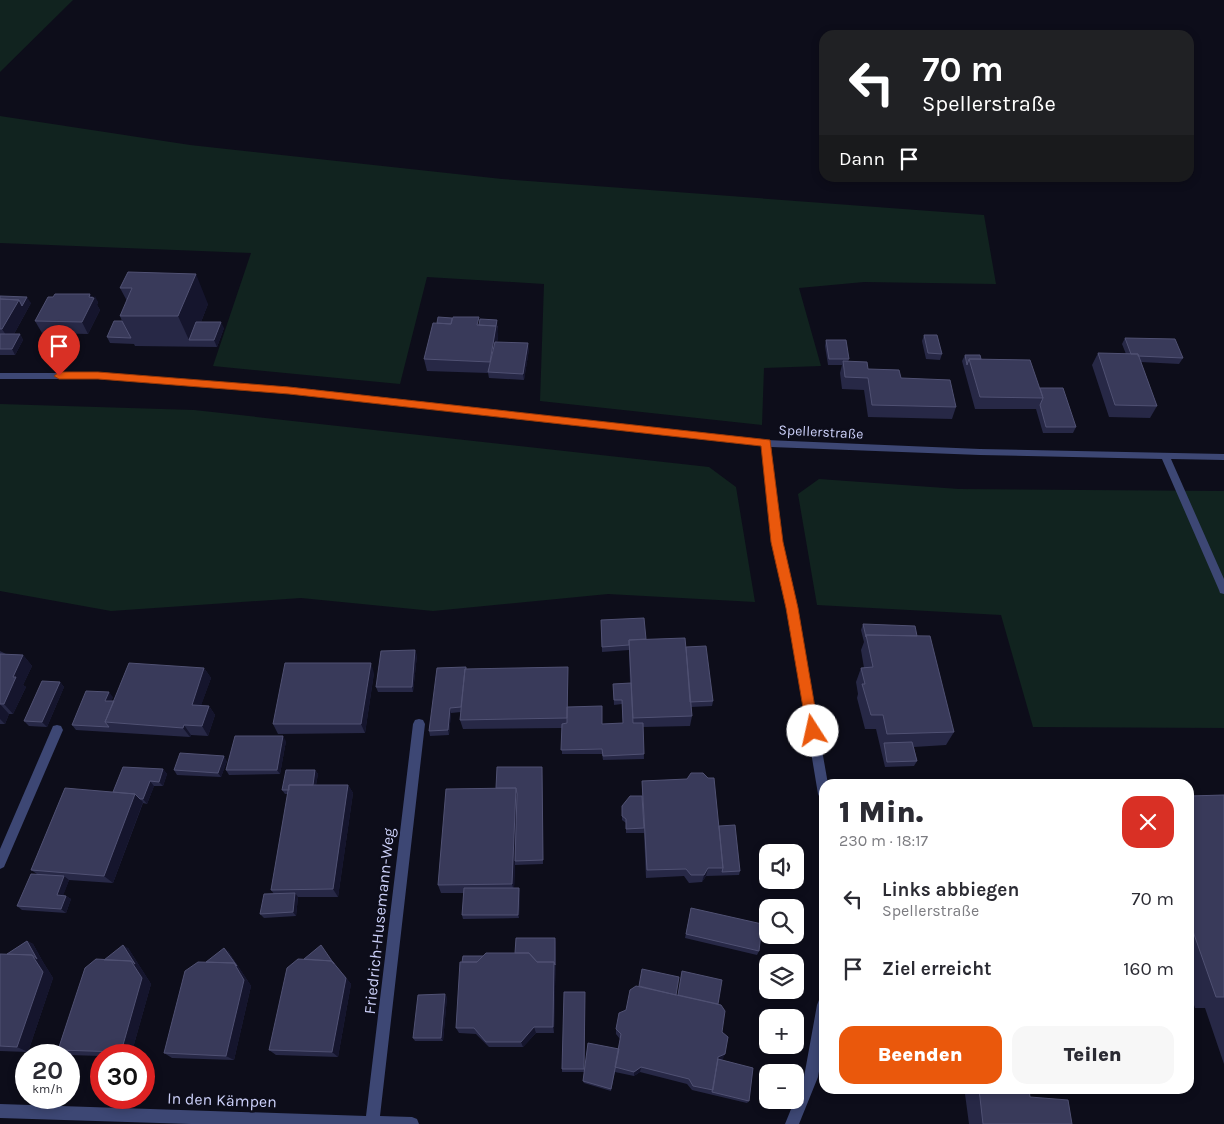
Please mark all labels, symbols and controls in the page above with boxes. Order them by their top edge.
text: 70 m [922,49,1004,90]
icon: left [839,50,904,115]
text: Spellerstraße [922,91,1056,117]
icon: arrive [895,145,923,173]
text: Dann [839,148,885,170]
pin [38,325,80,376]
icon: arrive [45,332,73,360]
street label: Spellerstraße [778,421,864,443]
position arrow [786,704,838,756]
text: 1 Min. [839,794,923,830]
button: close [1122,796,1174,848]
street label: Friedrich-Husemann-Weg [360,827,398,1015]
text: 230 m · 18:17 [839,831,928,850]
map controls [759,844,804,1109]
button: sound [759,844,804,889]
text: Links abbiegen [882,879,1019,901]
icon: left [839,885,867,913]
text: 70 m [1132,888,1174,910]
button: search [759,899,804,944]
text: Spellerstraße [882,901,979,920]
button: layers [759,954,804,999]
icon: arrive [839,955,867,983]
text: Ziel erreicht [882,958,992,980]
text: 160 m [1123,958,1174,980]
button: + [759,1009,804,1054]
button: Beenden [839,1026,1002,1084]
button: Teilen [1012,1026,1174,1084]
speed limit sign: 30 [90,1044,155,1109]
text: 20 [32,1056,63,1085]
button: − [759,1064,804,1109]
text: km/h [32,1082,63,1096]
street label: In den Kämpen [167,1089,277,1111]

